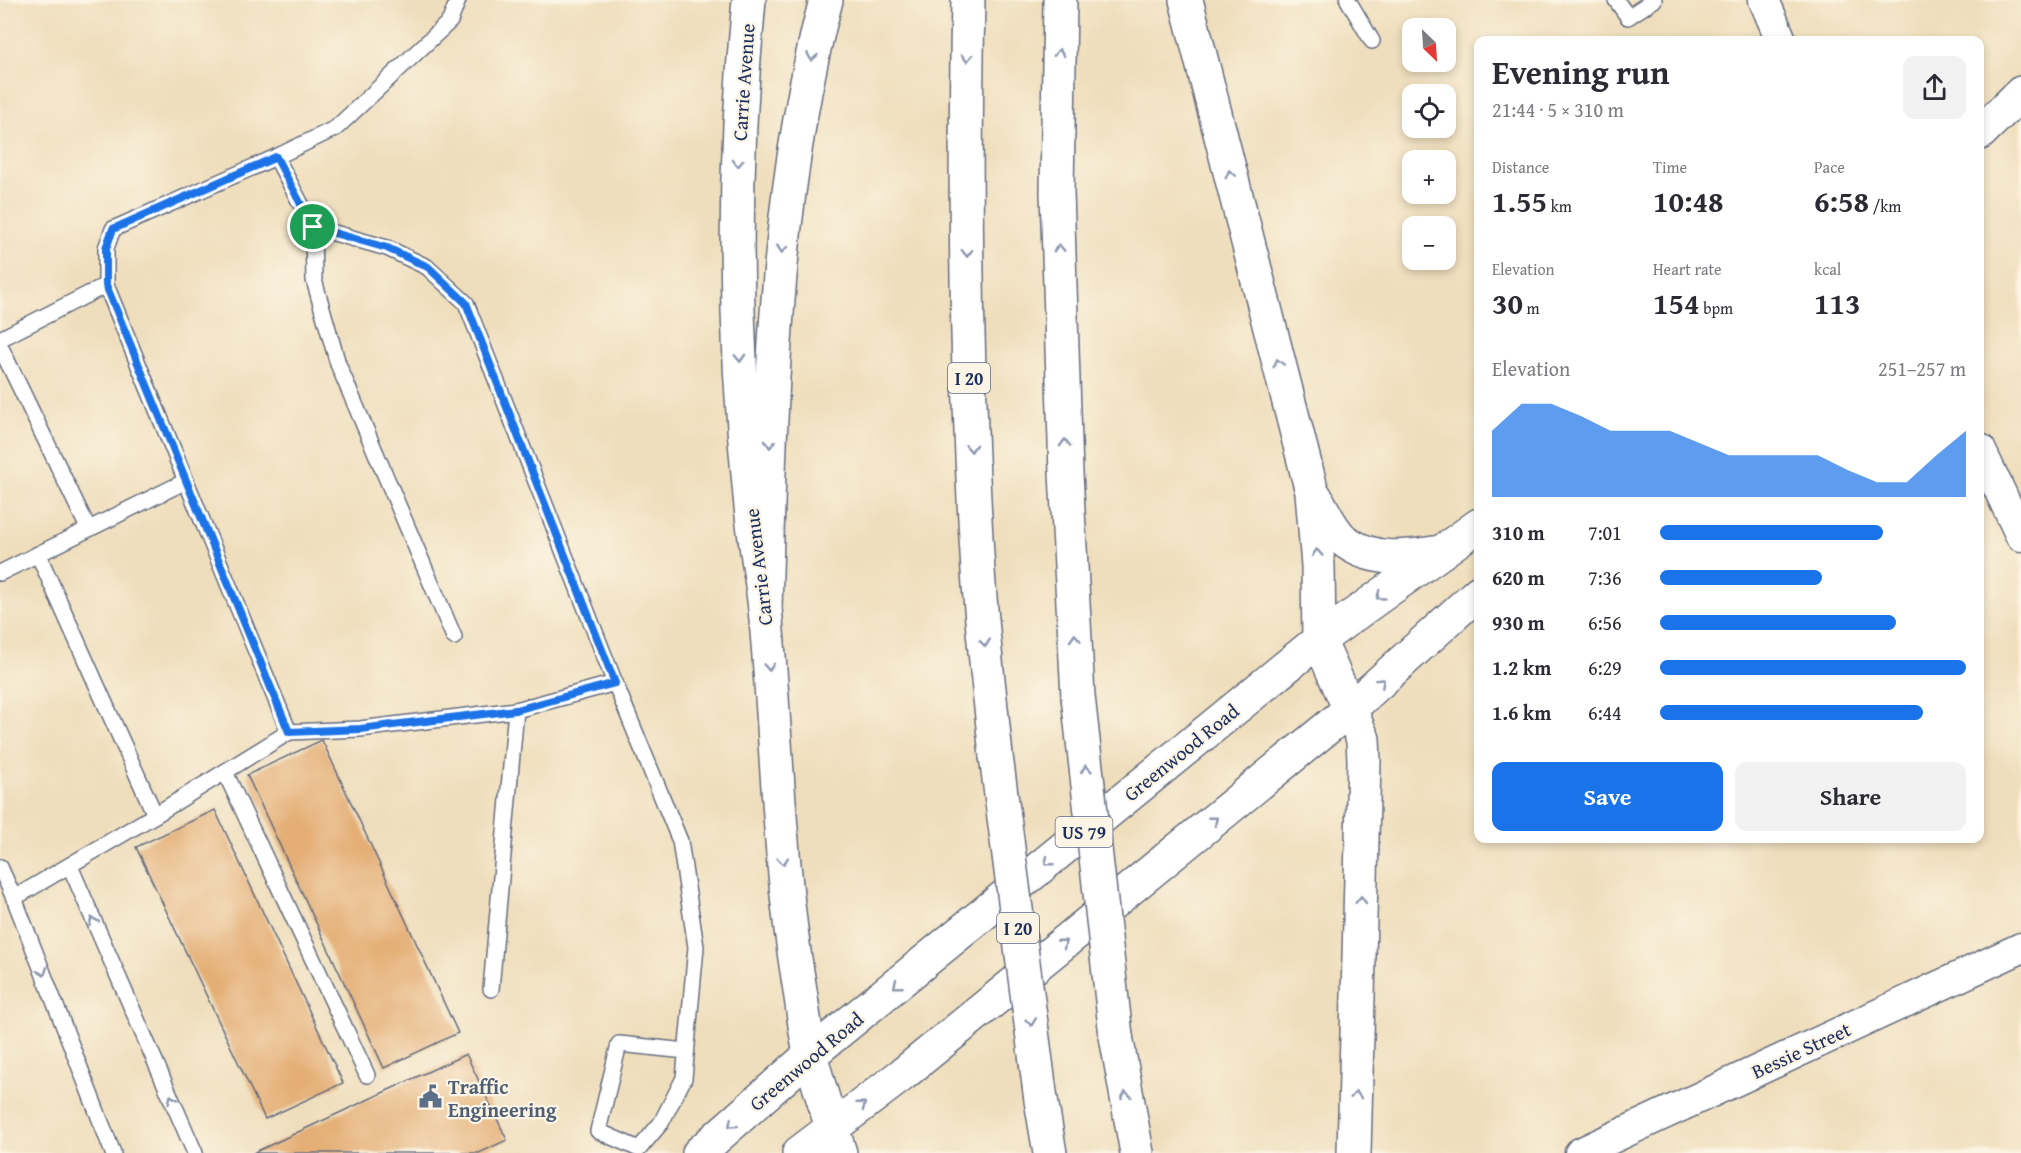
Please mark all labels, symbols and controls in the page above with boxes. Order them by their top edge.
north arrow [1402,18,1456,72]
map controls [1402,18,1456,270]
street label: Carrie Avenue [724,22,762,142]
one-way arrow [1053,48,1066,57]
text: Evening run [1492,48,1669,96]
one-way arrow [806,52,818,61]
one-way arrow [961,54,973,63]
button: share [1903,56,1966,119]
button: locate [1402,84,1456,138]
text: 21:44 · 5 × 310 m [1492,95,1624,124]
button: + [1402,150,1456,204]
text: Distance [1492,155,1549,179]
text: Time [1653,155,1687,179]
text: Pace [1814,155,1845,179]
one-way arrow [731,159,744,168]
one-way arrow [1224,169,1237,179]
text: 1.55 [1492,179,1547,223]
text: 10:48 [1653,179,1724,223]
text: 6:58 [1814,179,1869,223]
text: km [1547,194,1572,218]
text: /km [1869,194,1901,218]
pin [287,201,338,252]
icon: arrive [296,210,329,243]
button: − [1402,216,1456,270]
one-way arrow [1052,243,1065,252]
one-way arrow [776,245,789,254]
one-way arrow [961,249,973,258]
text: Elevation [1492,257,1555,281]
text: Heart rate [1653,257,1722,281]
text: kcal [1814,257,1841,281]
text: 30 [1492,281,1523,325]
text: 154 [1653,281,1700,325]
text: 113 [1814,281,1861,325]
text: m [1523,296,1540,320]
text: bpm [1700,296,1733,320]
one-way arrow [734,354,747,363]
text: Elevation [1492,354,1570,383]
text: 251–257 m [1878,354,1966,383]
one-way arrow [1273,358,1285,368]
road number: I 20 [948,363,990,393]
one-way arrow [1058,438,1071,447]
one-way arrow [763,439,776,448]
one-way arrow [965,444,978,453]
street label: Carrie Avenue [736,507,780,627]
text: 310 m [1492,518,1545,547]
text: 7:01 [1588,518,1622,547]
one-way arrow [1310,548,1323,557]
text: 620 m [1492,563,1545,592]
text: 7:36 [1588,563,1622,592]
one-way arrow [1376,588,1387,599]
text: 930 m [1492,608,1545,637]
text: 6:56 [1588,608,1622,637]
one-way arrow [1069,633,1082,642]
one-way arrow [978,638,991,647]
text: 1.2 km [1492,653,1551,682]
text: 6:29 [1588,653,1622,682]
one-way arrow [762,662,775,671]
one-way arrow [1374,678,1384,689]
street label: Greenwood Road [1117,696,1245,808]
text: 1.6 km [1492,698,1551,727]
text: 6:44 [1588,698,1622,727]
button: Save [1492,762,1723,831]
button: Share [1735,762,1966,831]
one-way arrow [1081,765,1093,774]
one-way arrow [1208,816,1219,827]
road number: US 79 [1056,817,1112,847]
one-way arrow [1043,854,1054,865]
one-way arrow [776,856,789,866]
one-way arrow [1355,895,1367,904]
road number: I 20 [997,913,1039,943]
one-way arrow [89,916,101,927]
one-way arrow [1056,940,1067,951]
one-way arrow [35,966,48,977]
one-way arrow [893,978,904,989]
street label: Greenwood Road [743,1004,870,1117]
street label: Bessie Street [1747,1014,1855,1086]
one-way arrow [1024,1017,1036,1027]
place label: Traffic Engineering [448,1072,557,1124]
public building icon: Traffic Engineering [417,1084,443,1110]
one-way arrow [1349,1090,1362,1099]
one-way arrow [1120,1091,1133,1101]
one-way arrow [167,1095,179,1106]
one-way arrow [856,1101,867,1112]
one-way arrow [728,1117,739,1128]

